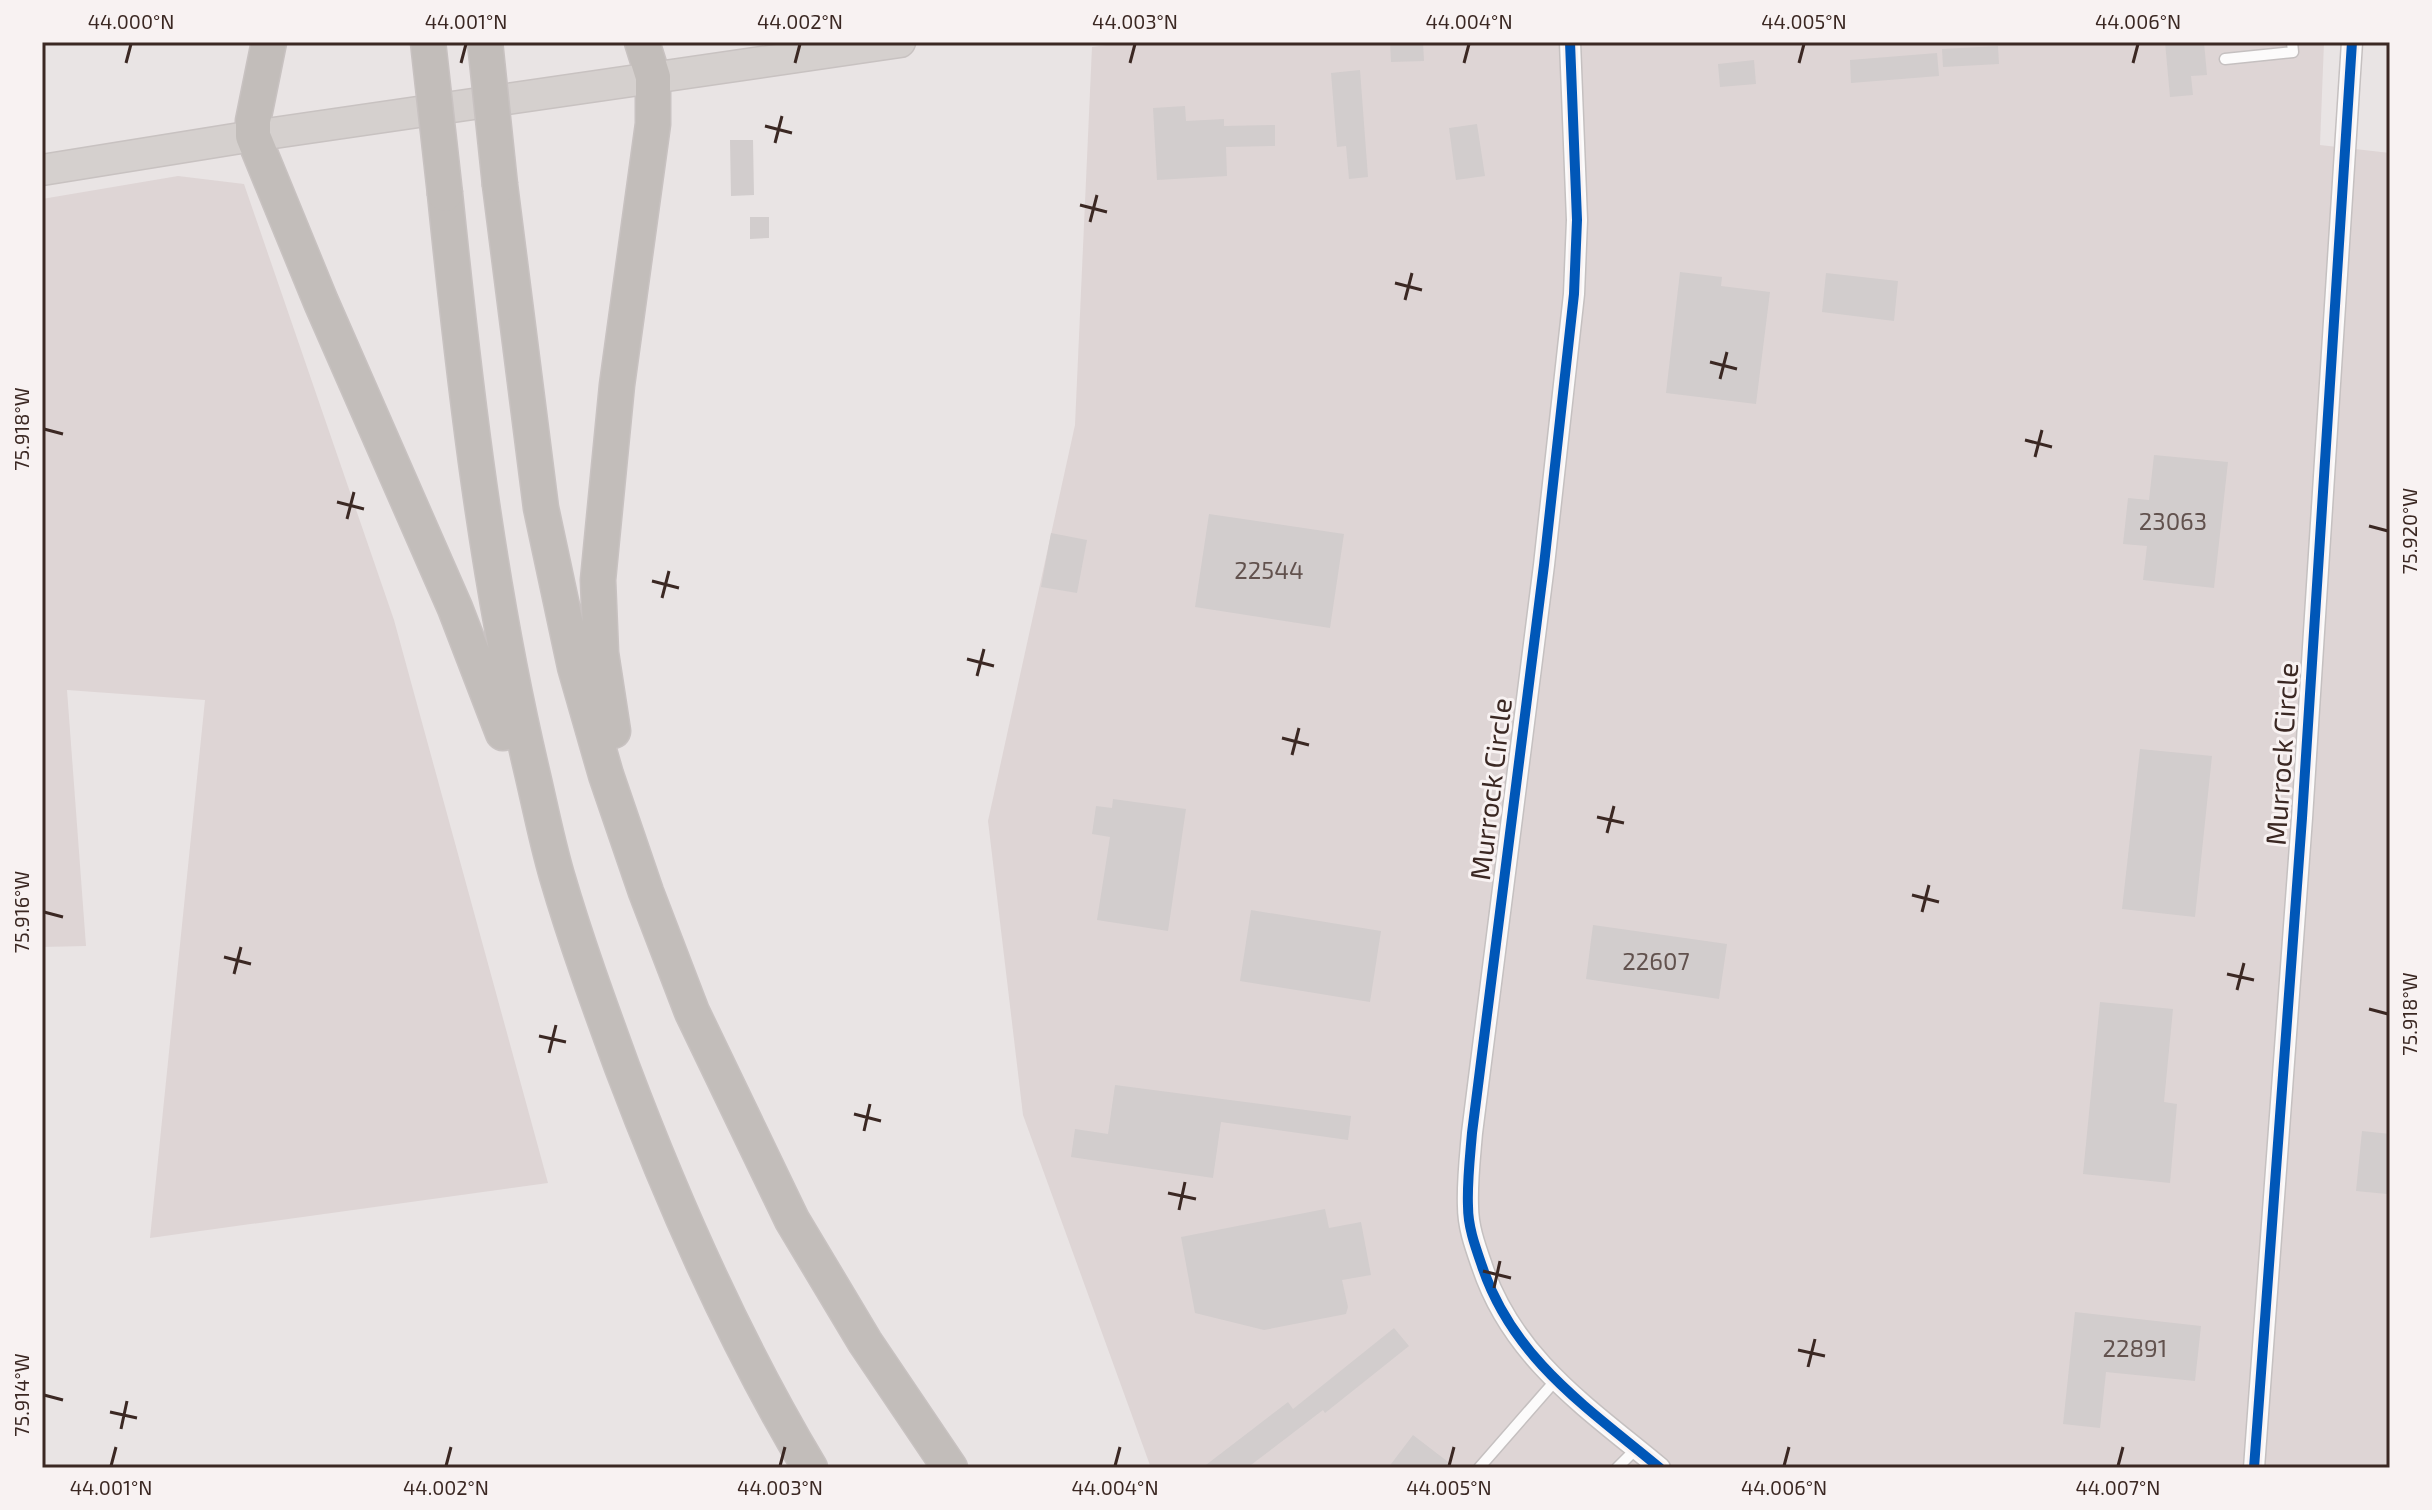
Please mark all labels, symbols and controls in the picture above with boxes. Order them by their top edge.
text: 44.000°N [88,9,174,33]
text: 44.001°N [425,9,507,33]
text: 44.002°N [757,9,843,33]
text: 44.003°N [1092,9,1178,33]
text: 44.004°N [1426,9,1512,33]
text: 44.005°N [1761,9,1847,33]
text: 44.006°N [2095,9,2181,33]
text: 75.918°W [9,387,33,471]
text: 75.920°W [2397,488,2421,574]
house number: 23063 [2139,506,2207,535]
house number: 22544 [1234,555,1304,584]
street label: Murrock Circle [2258,661,2304,847]
street label: Murrock Circle [1462,696,1518,882]
text: 75.916°W [9,871,33,953]
house number: 22607 [1622,946,1690,975]
text: 75.918°W [2397,972,2421,1056]
house number: 22891 [2103,1333,2167,1362]
text: 75.914°W [9,1353,33,1437]
text: 44.001°N [70,1475,152,1499]
text: 44.002°N [403,1475,489,1499]
text: 44.003°N [737,1475,823,1499]
text: 44.004°N [1072,1475,1158,1499]
text: 44.005°N [1406,1475,1492,1499]
text: 44.006°N [1741,1475,1827,1499]
text: 44.007°N [2076,1475,2160,1499]

